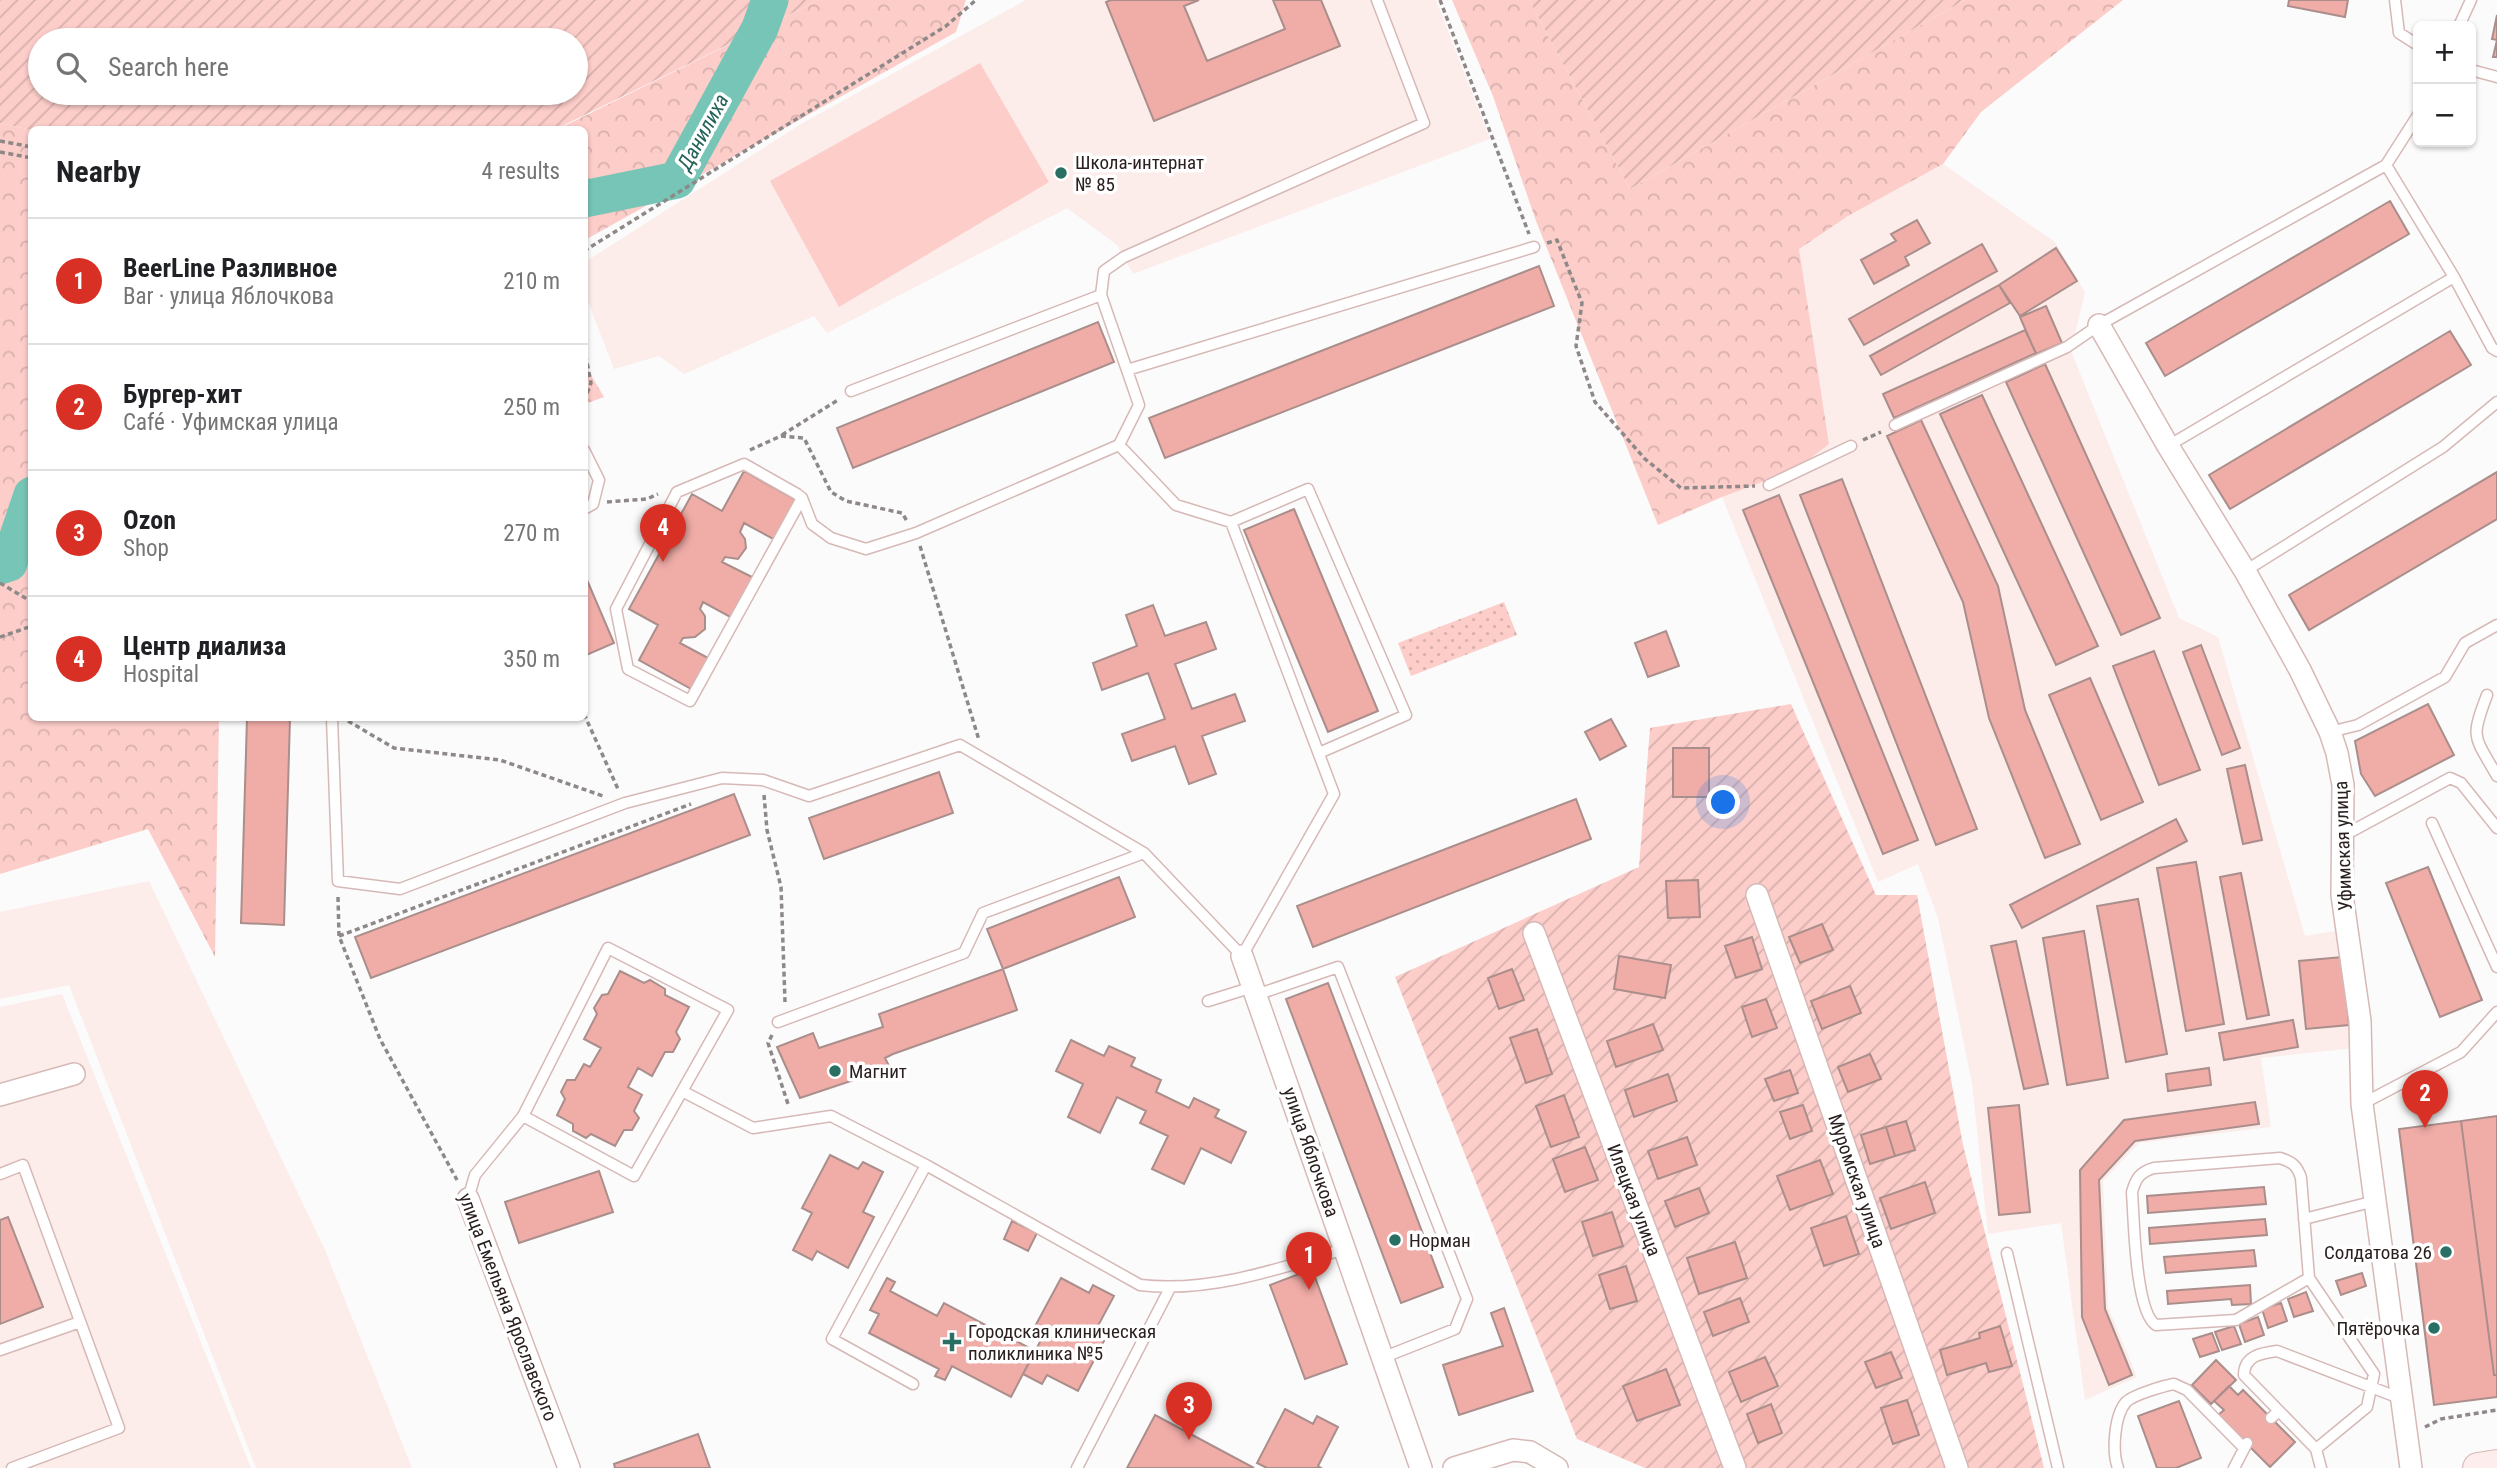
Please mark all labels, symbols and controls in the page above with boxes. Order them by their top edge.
map controls [2413,21,2476,147]
button: + [2413,21,2476,84]
search box [28,28,588,105]
icon: search [52,48,90,86]
text: Search here [108,52,229,82]
button: − [2413,84,2476,147]
water label: Данилиха [671,90,734,176]
place label: Школа-интернат № 85 [1075,151,1204,196]
text: Nearby [56,154,141,189]
text: 4 results [482,158,560,185]
marker: Школа-интернат № 85 [1053,165,1069,181]
text: BeerLine Разливное [123,253,337,283]
text: 1 [73,268,85,295]
text: 210 m [503,268,560,295]
text: Bar · улица Яблочкова [123,283,334,310]
text: Бургер-хит [123,379,242,409]
text: 2 [73,394,85,421]
text: 250 m [503,394,560,421]
text: Café · Уфимская улица [123,409,339,436]
pin: 4 [640,504,686,562]
text: Ozon [123,505,176,535]
text: 3 [73,520,85,547]
text: 270 m [503,520,560,547]
text: Shop [123,535,169,562]
text: Центр диализа [123,631,286,661]
text: 4 [73,646,85,673]
text: 350 m [503,646,560,673]
text: Hospital [123,661,199,688]
street label: Уфимская улица [2329,781,2357,911]
your location [1706,785,1740,819]
place label: Магнит [849,1060,907,1083]
marker: Магнит [827,1063,843,1079]
pin: 2 [2402,1070,2448,1128]
street label: улица Яблочкова [1278,1084,1344,1220]
street label: Муромская улица [1823,1111,1891,1251]
street label: Илецкая улица [1602,1141,1666,1259]
street label: улица Емельяна Ярославского [454,1190,562,1424]
place label: Норман [1409,1229,1471,1252]
pin: 1 [1286,1232,1332,1290]
marker: Норман [1387,1232,1403,1248]
place label: Солдатова 26 [2324,1241,2432,1264]
marker: Солдатова 26 [2438,1244,2454,1260]
place label: Пятёрочка [2337,1317,2420,1340]
place label: Городская клиническая поликлиника №5 [968,1320,1156,1365]
marker: Пятёрочка [2426,1320,2442,1336]
marker: Городская клиническая поликлиника №5 [942,1332,962,1352]
pin: 3 [1166,1382,1212,1440]

